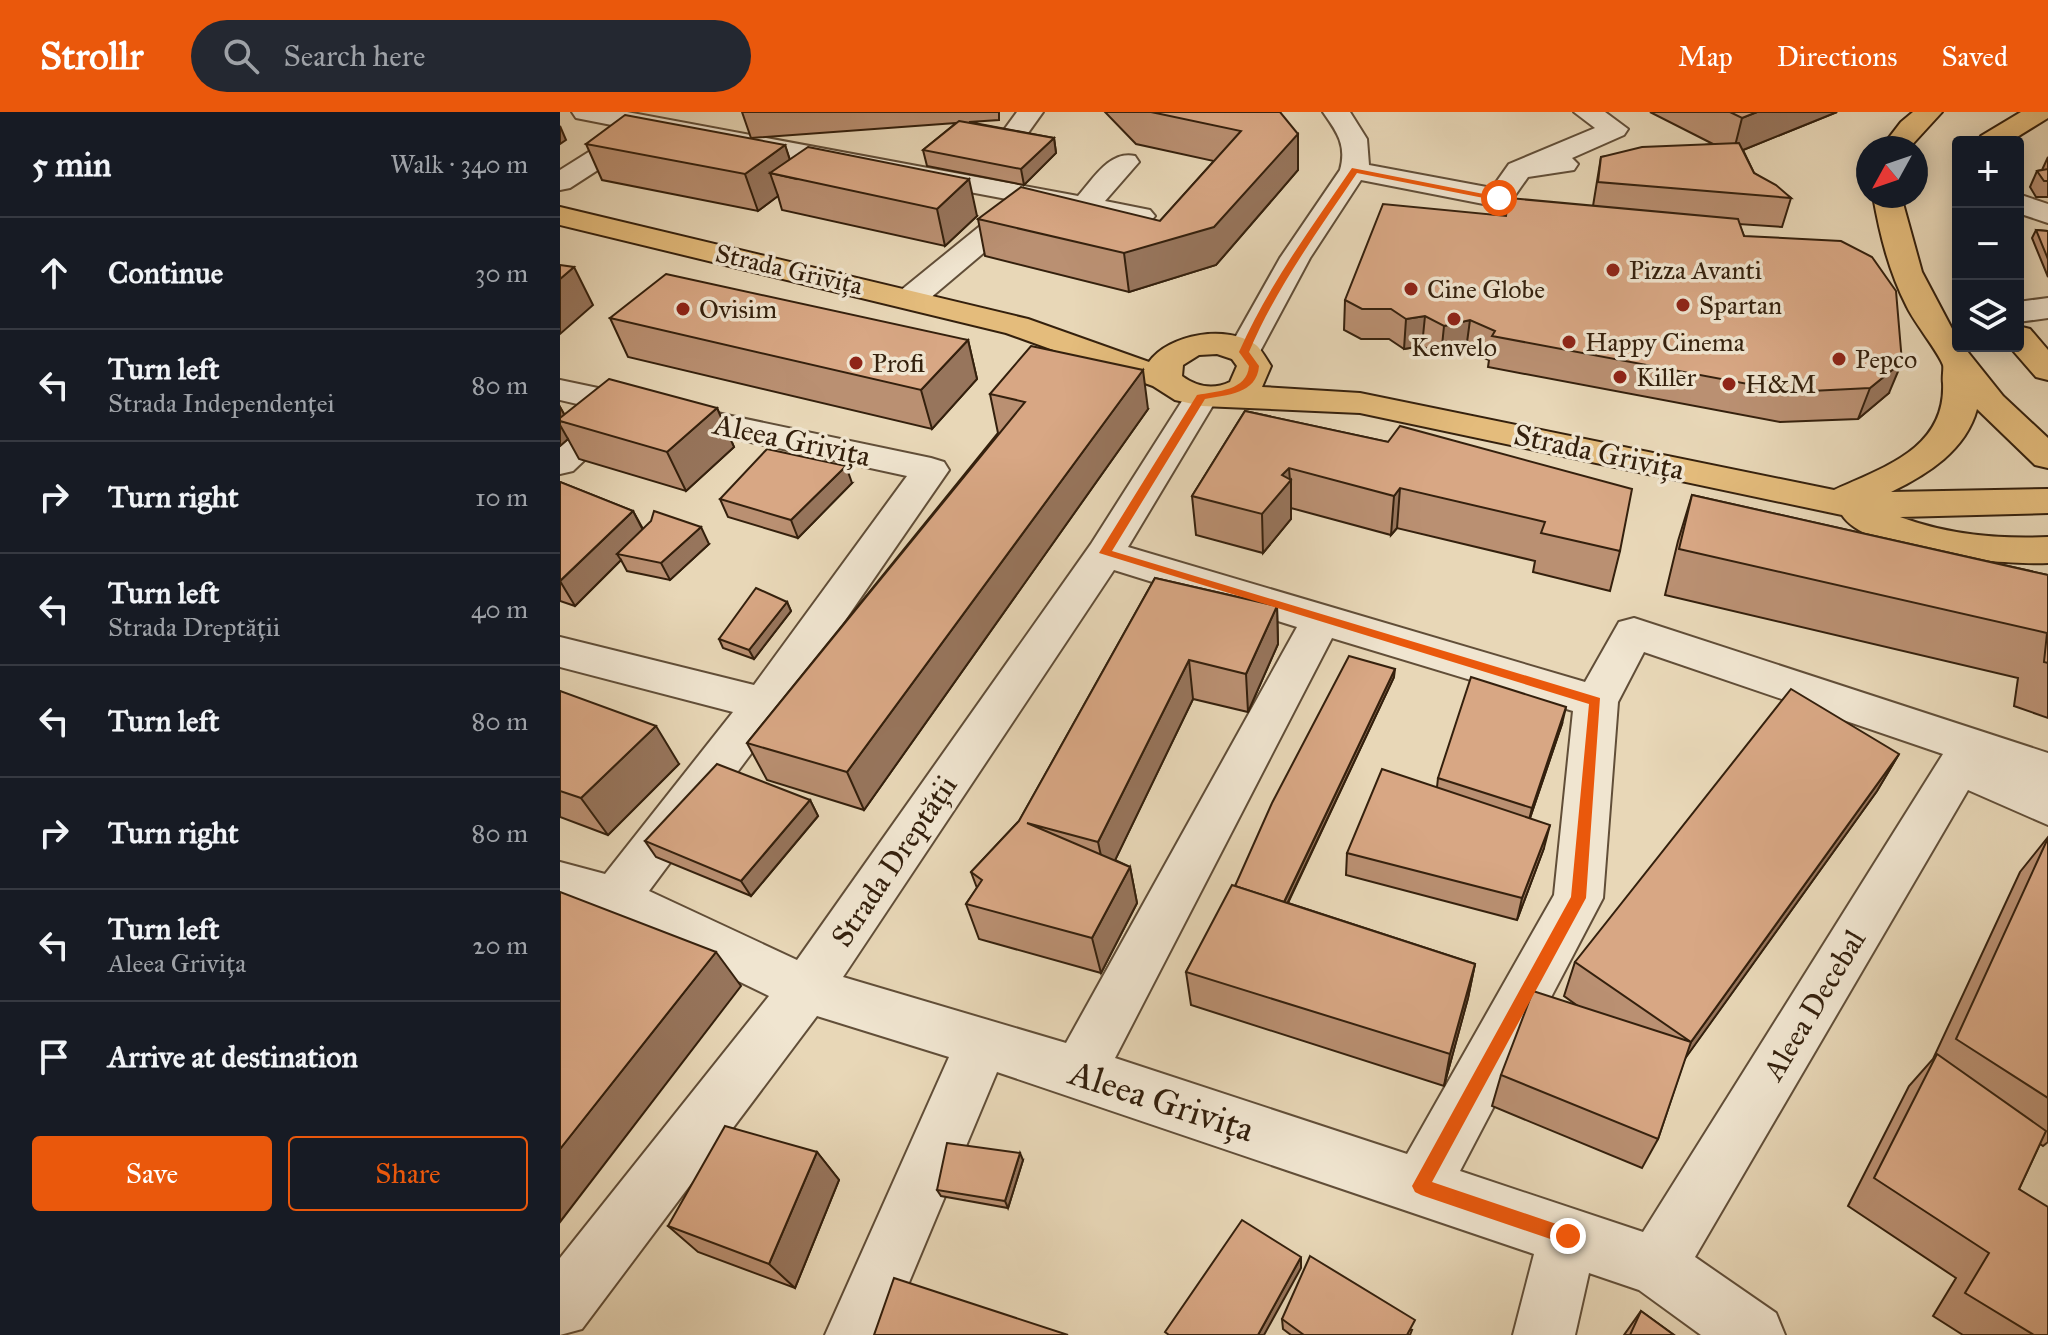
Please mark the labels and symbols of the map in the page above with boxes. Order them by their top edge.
north arrow [1856,136,1928,208]
route start [1481,180,1517,216]
street label: Strada Grivița [712,237,866,301]
place label: Pizza Avanti [1629,254,1762,286]
marker: Pizza Avanti [1604,261,1622,279]
place label: Cine Globe [1427,273,1545,305]
marker: Cine Globe [1402,280,1420,298]
place label: Spartan [1699,289,1782,321]
place label: Ovisim [699,293,777,325]
marker: Spartan [1674,296,1692,314]
marker: Ovisim [674,300,692,318]
marker: Kenvelo [1445,310,1463,328]
place label: Happy Cinema [1585,326,1745,358]
place label: Kenvelo [1411,331,1497,363]
marker: Happy Cinema [1560,333,1578,351]
place label: Pepco [1855,343,1917,375]
place label: Profi [872,347,925,379]
marker: Pepco [1830,350,1848,368]
marker: Profi [847,354,865,372]
place label: Killer [1636,361,1696,393]
marker: Killer [1611,368,1629,386]
place label: H&M [1745,368,1816,400]
marker: H&M [1720,375,1738,393]
street label: Aleea Grivița [708,405,874,474]
street label: Strada Grivița [1511,416,1688,488]
street label: Strada Dreptății [824,769,964,953]
street label: Aleea Decebal [1754,923,1873,1088]
street label: Aleea Grivița [1062,1050,1260,1152]
route end [1550,1218,1586,1254]

